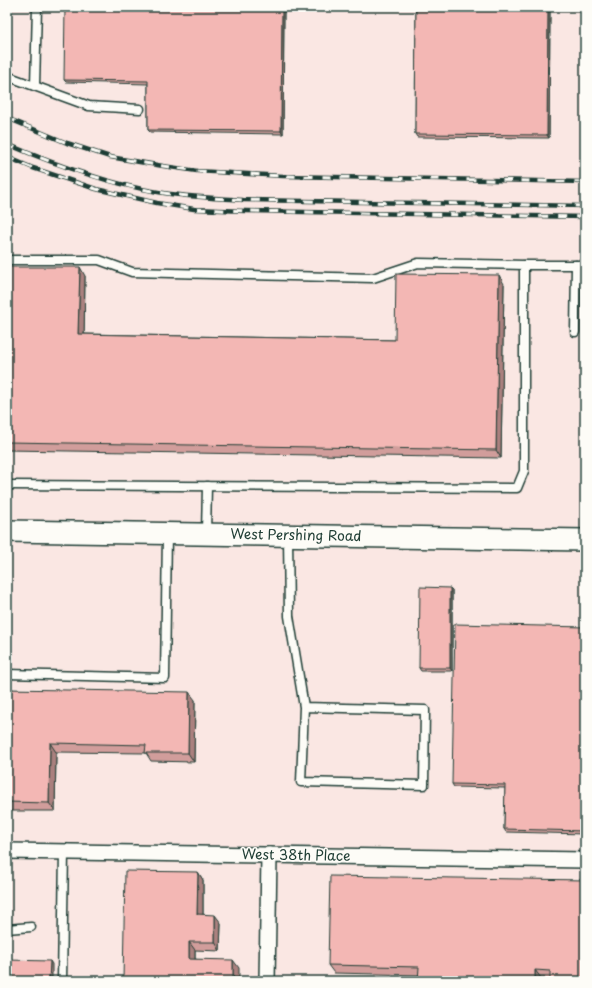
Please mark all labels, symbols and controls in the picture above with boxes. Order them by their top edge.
street label: West Pershing Road [230,523,362,546]
street label: West 38th Place [241,843,351,866]

